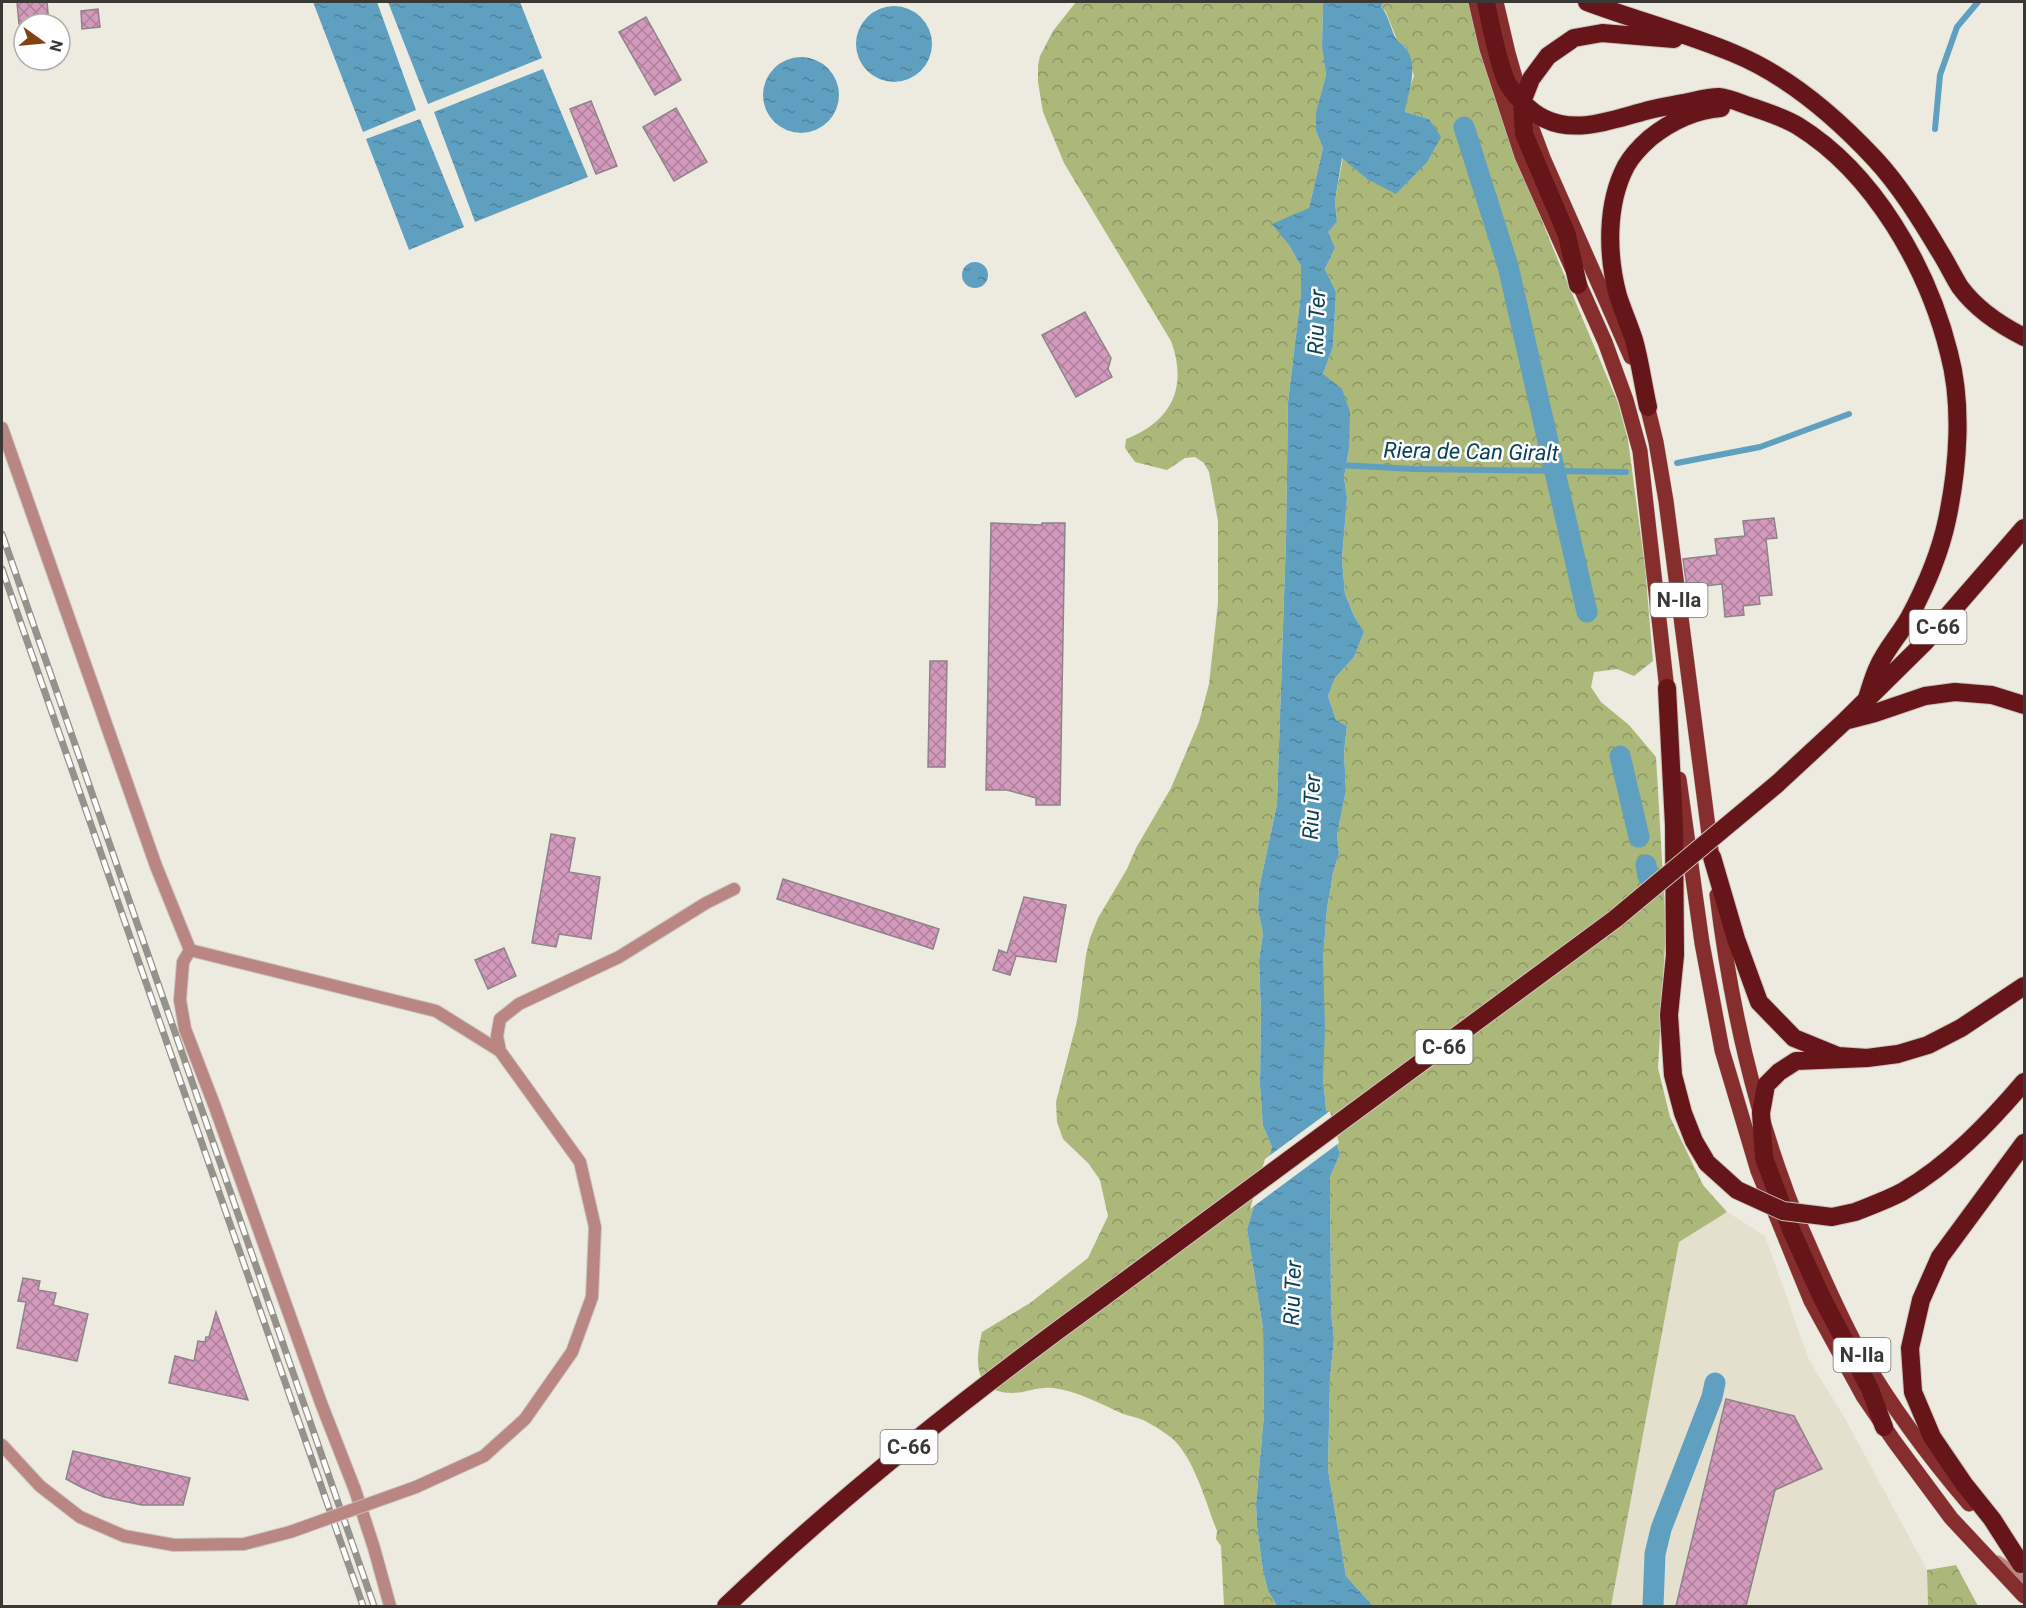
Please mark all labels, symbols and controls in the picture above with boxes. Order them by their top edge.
north arrow [12,12,72,72]
text: N [45,38,67,54]
water label: Riu Ter [1303,288,1330,355]
water label: Riera de Can Giralt [1383,437,1560,466]
road number: N-IIa [1650,583,1708,617]
road number: C-66 [1910,610,1966,644]
water label: Riu Ter [1298,773,1325,840]
road number: C-66 [1416,1030,1472,1064]
water label: Riu Ter [1279,1259,1306,1326]
road number: N-IIa [1834,1338,1890,1372]
road number: C-66 [880,1430,938,1464]

